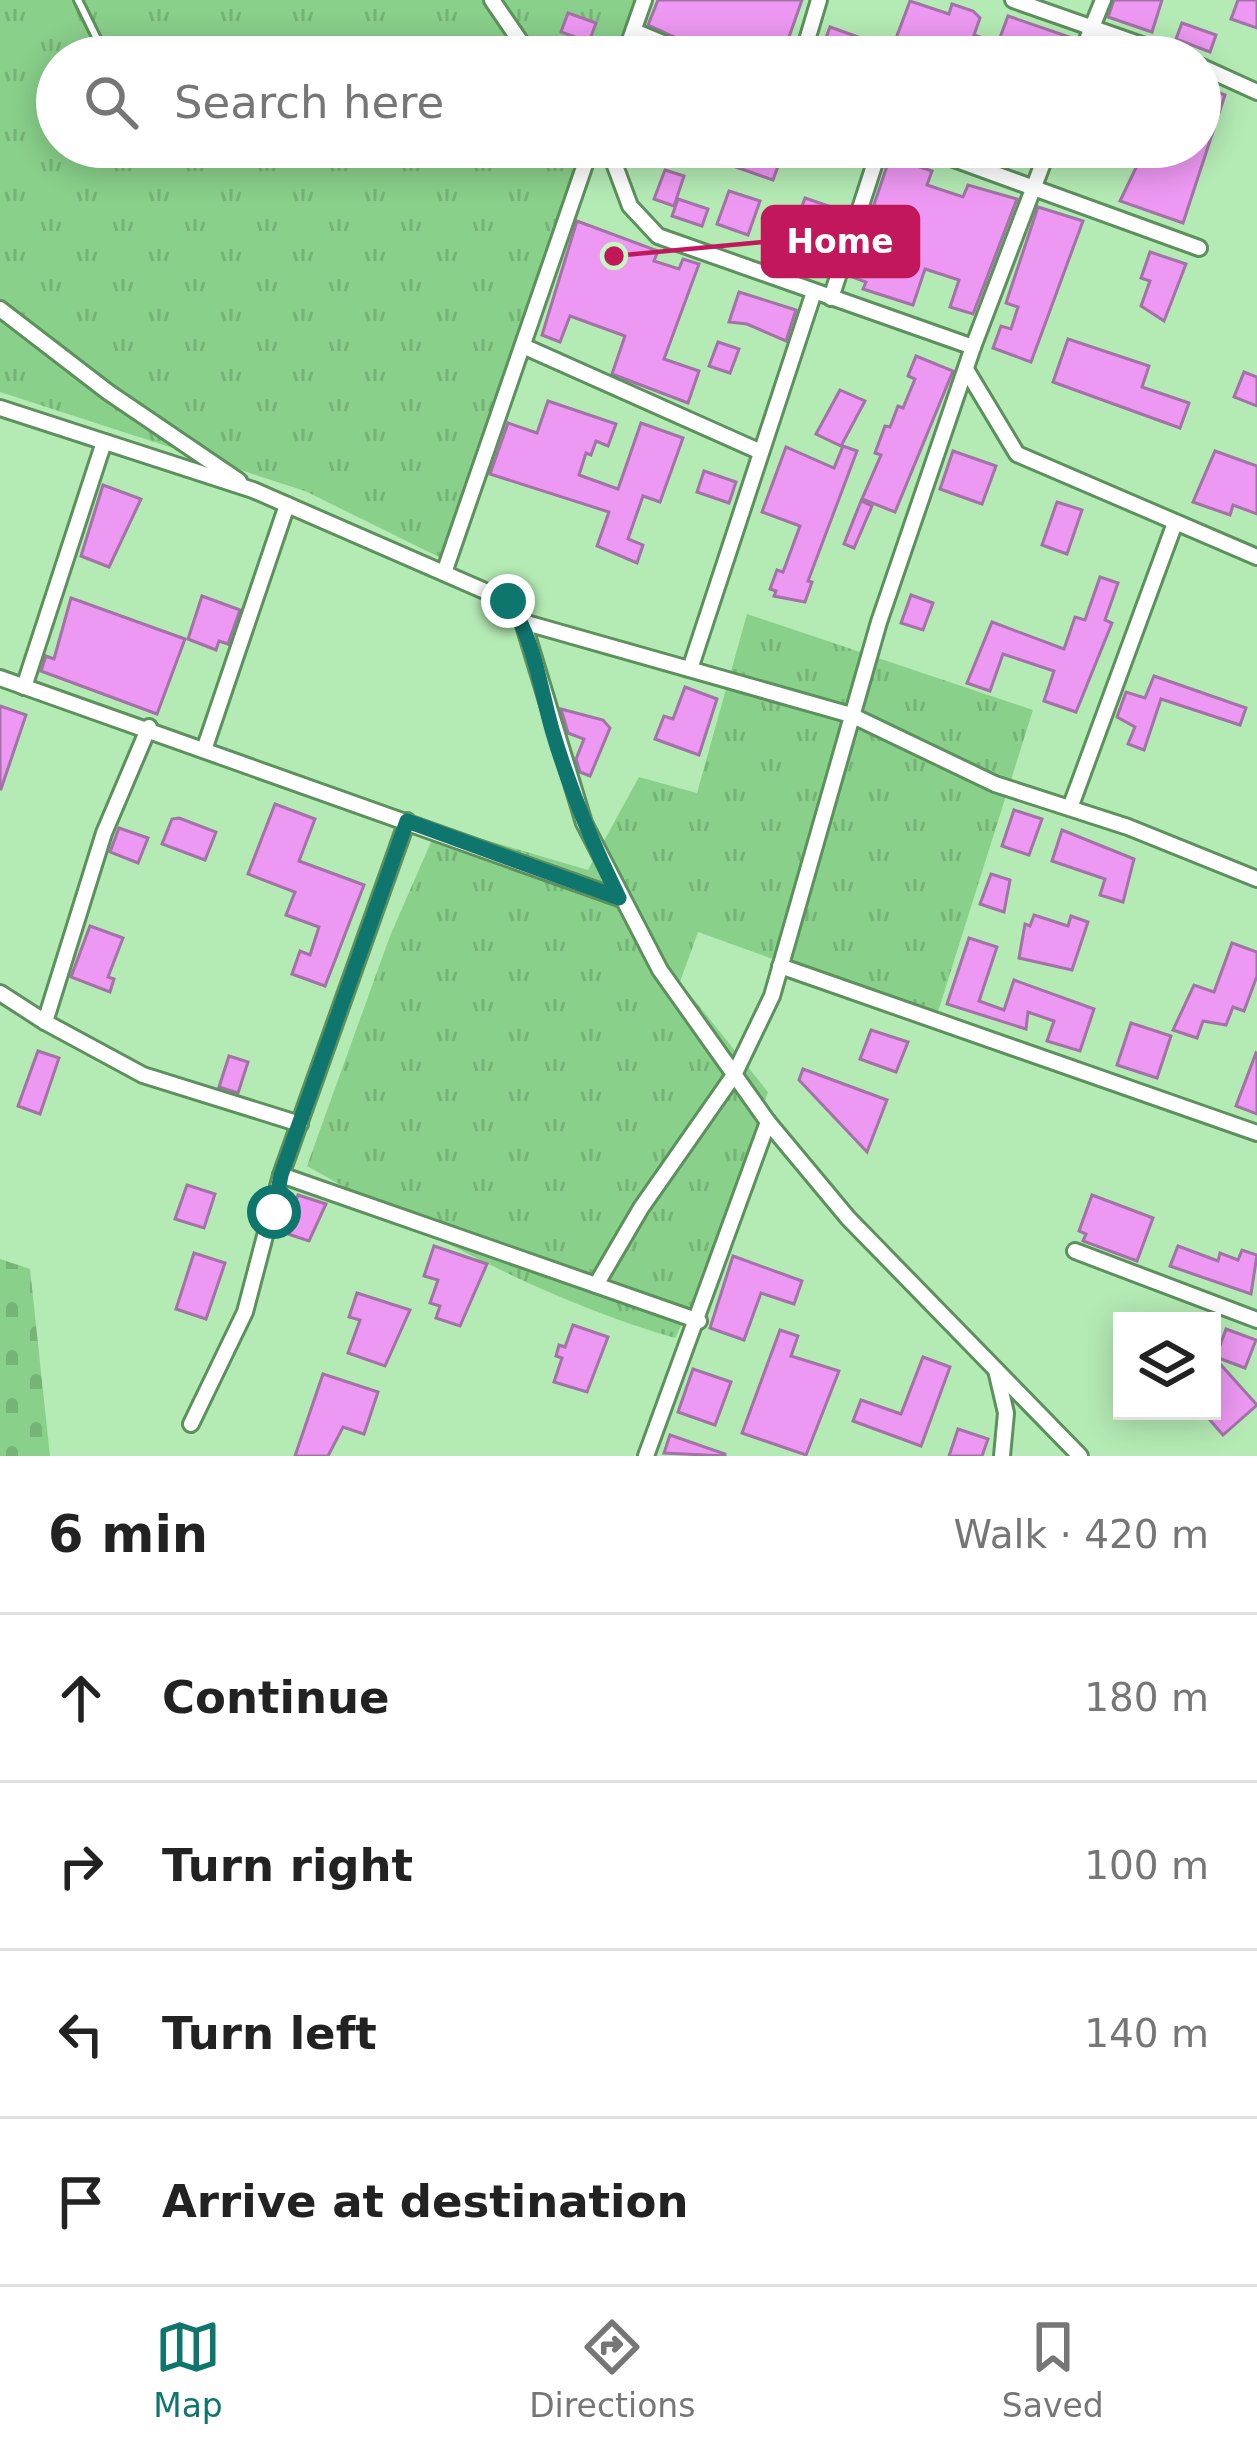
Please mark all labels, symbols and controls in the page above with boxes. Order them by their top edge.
search box [36,36,1221,168]
icon: search [78,69,144,135]
text: Search here [174,76,444,129]
callout: Home [763,207,918,276]
text: Home [786,222,894,261]
route end [481,574,535,628]
route start [247,1185,301,1239]
map controls [1113,1312,1221,1420]
button: layers [1113,1312,1221,1420]
text: 6 min [48,1505,208,1564]
text: Walk · 420 m [954,1512,1209,1557]
icon: ahead [48,1665,114,1731]
text: Continue [162,1671,390,1724]
text: 180 m [1084,1675,1209,1720]
icon: right [48,1833,114,1899]
text: Turn right [162,1839,413,1892]
text: 100 m [1084,1843,1209,1888]
icon: left [48,2001,114,2067]
text: Turn left [162,2007,377,2060]
text: 140 m [1084,2011,1209,2056]
icon: arrive [48,2169,114,2235]
text: Arrive at destination [162,2175,688,2228]
tab: Map [153,2314,223,2425]
tab: Directions [529,2314,695,2425]
tab: Saved [1002,2314,1104,2425]

